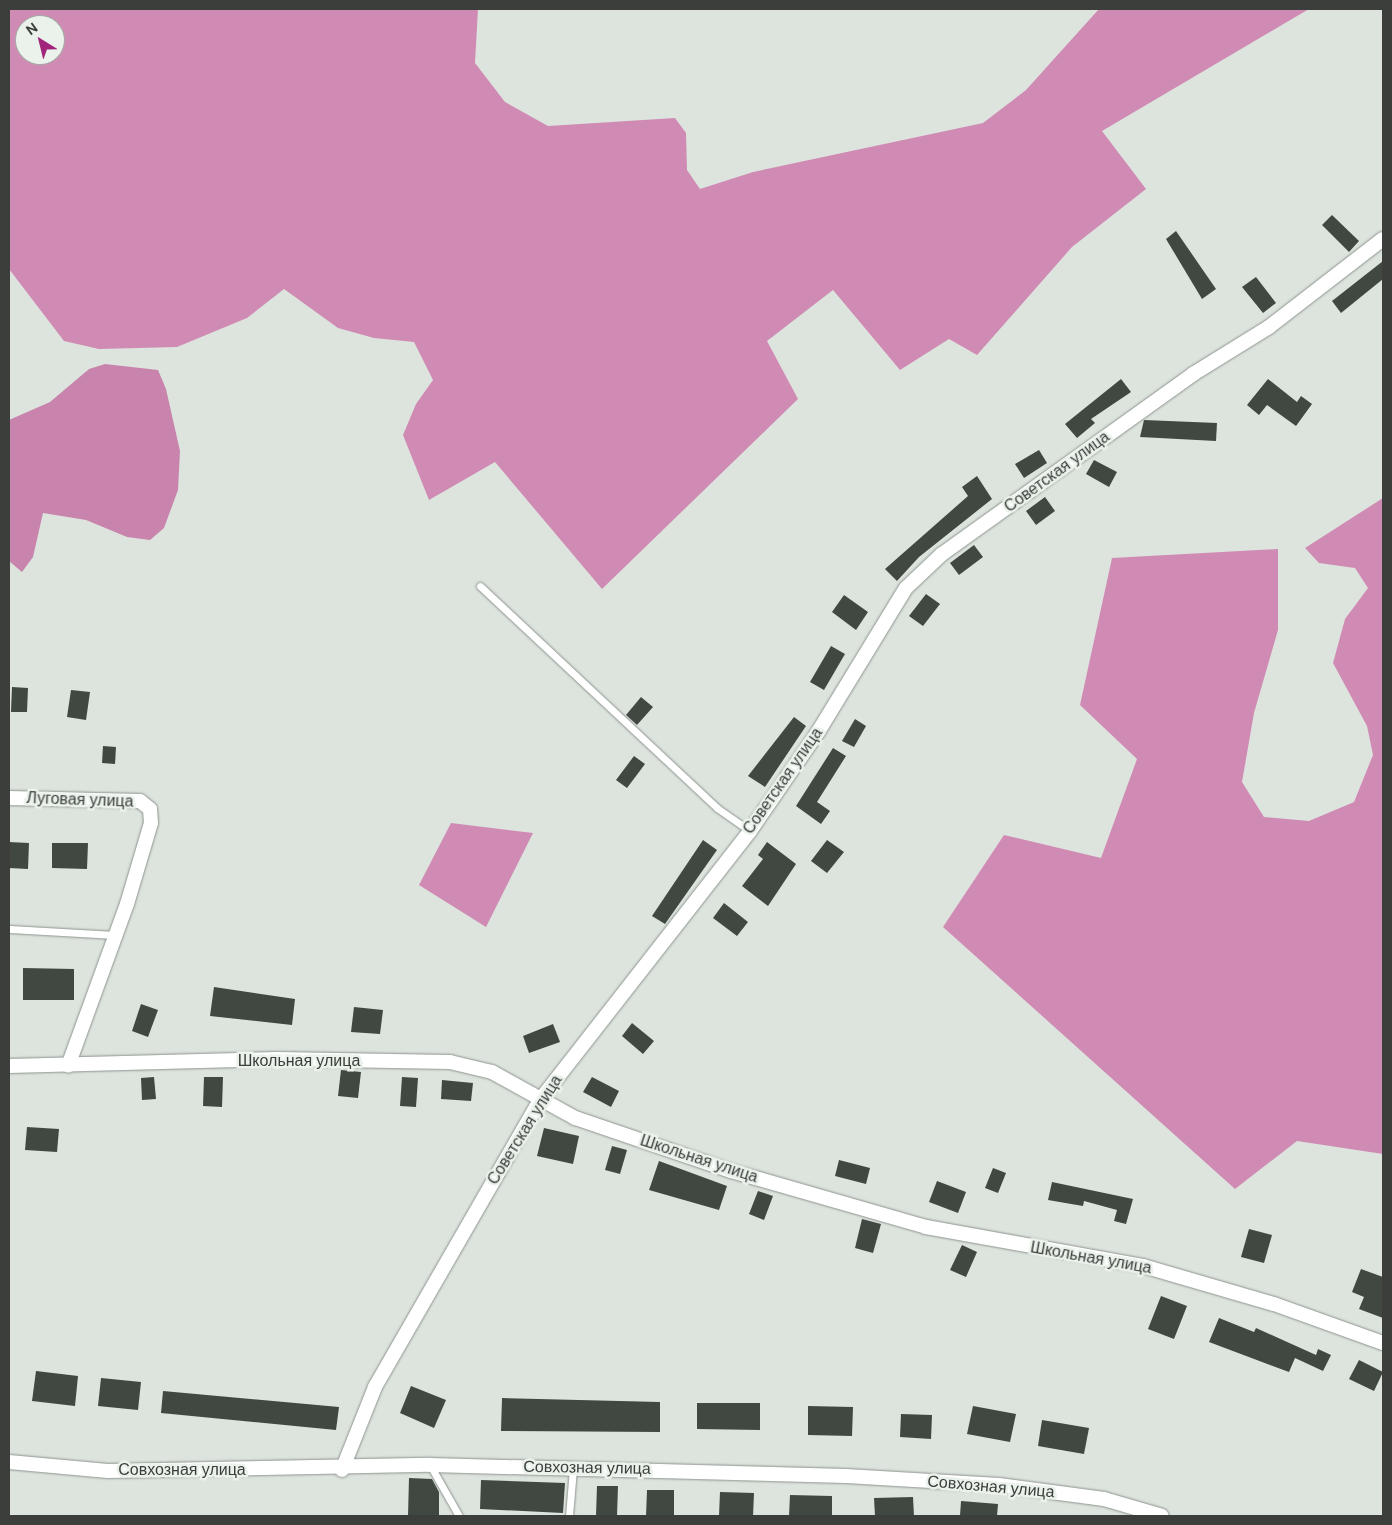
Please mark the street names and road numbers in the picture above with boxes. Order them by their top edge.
street label: Советская улица [1001,427,1113,517]
street label: Советская улица [739,724,827,838]
street label: Луговая улица [26,789,134,811]
street label: Школьная улица [238,1051,360,1071]
street label: Советская улица [484,1072,566,1188]
street label: Школьная улица [638,1131,760,1187]
street label: Школьная улица [1029,1238,1153,1278]
street label: Совхозная улица [523,1457,651,1479]
street label: Совхозная улица [118,1460,246,1480]
street label: Совхозная улица [927,1472,1055,1502]

